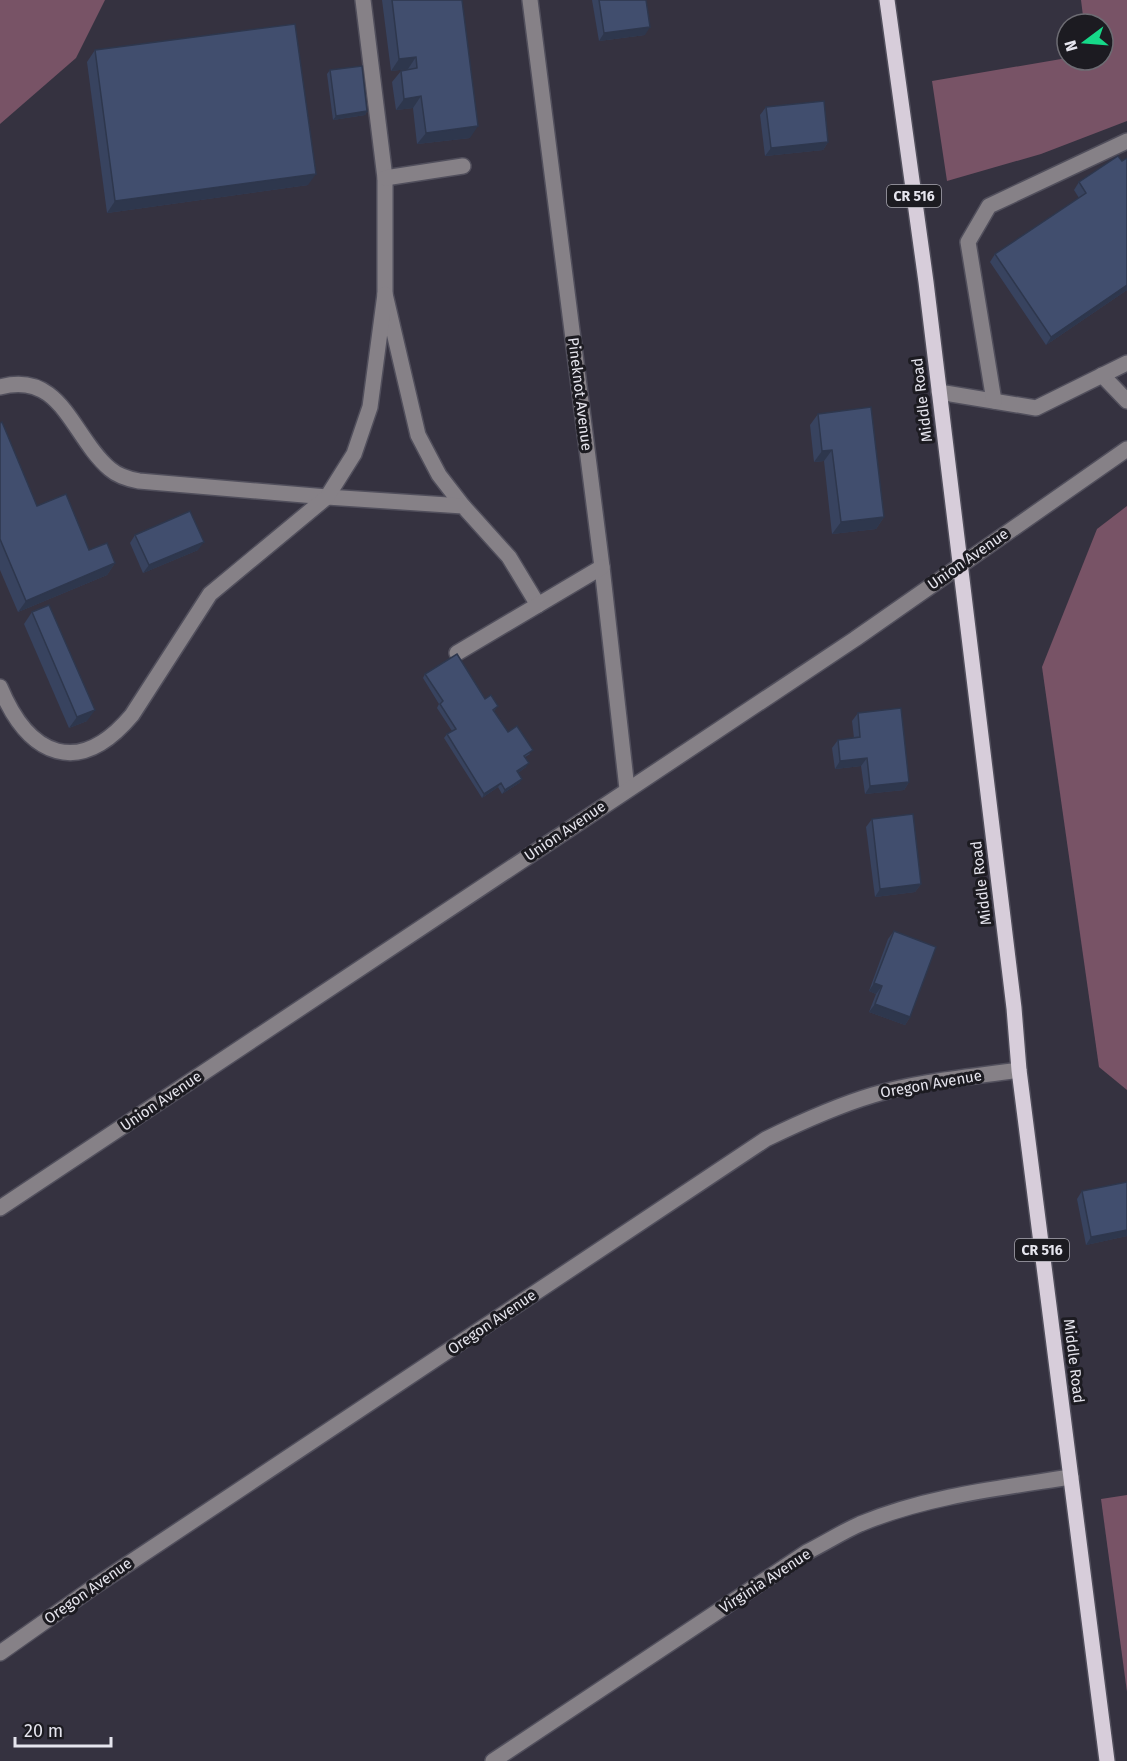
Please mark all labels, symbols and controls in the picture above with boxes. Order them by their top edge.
north arrow [1055,12,1115,72]
text: N [1060,38,1082,54]
road number: CR 516 [887,185,941,207]
street label: Pineknot Avenue [564,336,596,452]
street label: Middle Road [908,357,936,443]
street label: Union Avenue [924,525,1012,593]
street label: Union Avenue [521,797,609,865]
street label: Middle Road [967,840,995,926]
street label: Oregon Avenue [879,1066,983,1102]
street label: Union Avenue [117,1067,205,1135]
road number: CR 516 [1015,1239,1069,1261]
street label: Oregon Avenue [444,1286,540,1358]
street label: Middle Road [1060,1318,1088,1404]
street label: Virginia Avenue [716,1545,814,1617]
street label: Oregon Avenue [41,1554,135,1628]
scale bar [15,1710,111,1748]
text: 20 m [24,1720,63,1742]

